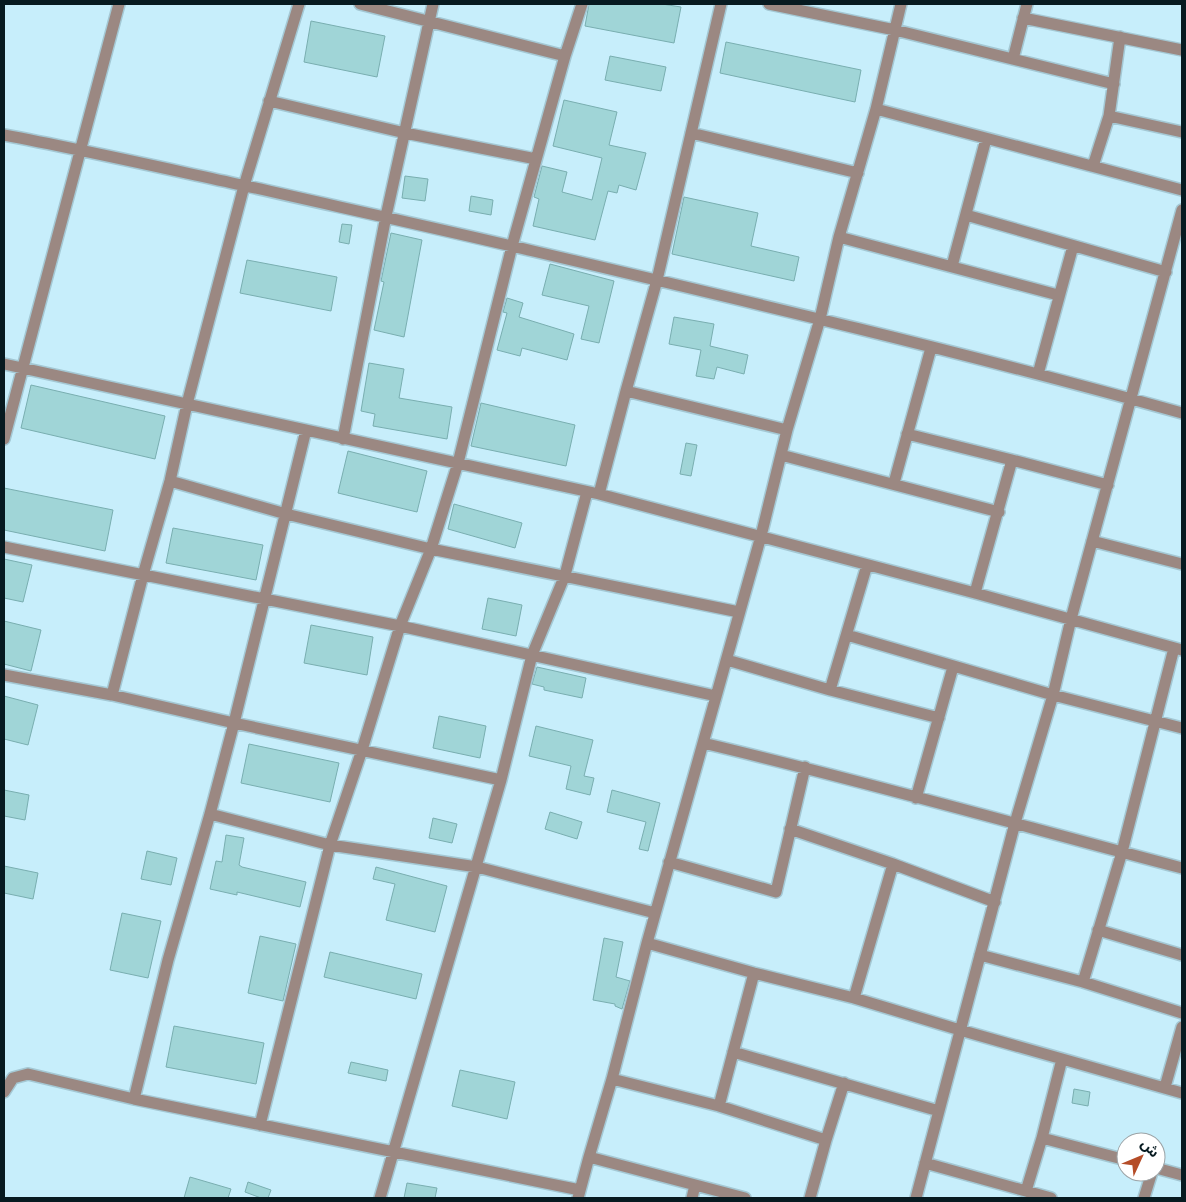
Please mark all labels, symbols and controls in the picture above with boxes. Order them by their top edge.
north arrow [1116,1132,1166,1182]
text: ش [1137,1135,1163,1161]

